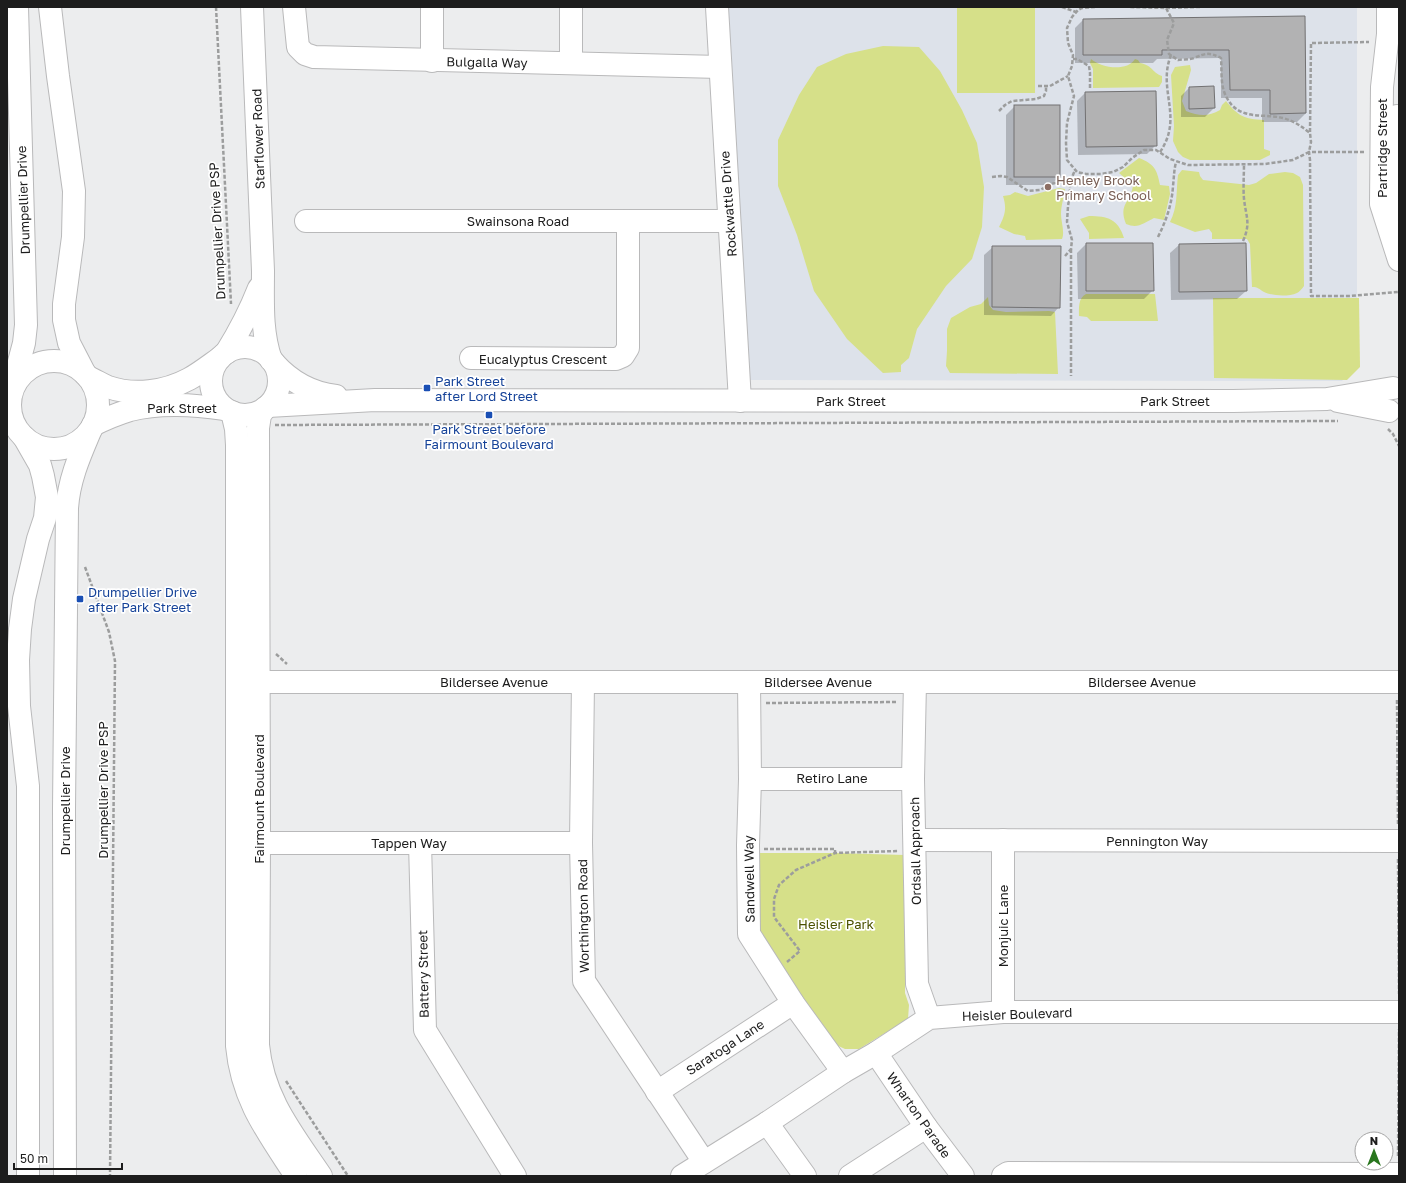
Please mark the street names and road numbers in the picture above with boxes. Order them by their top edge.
street label: Bulgalla Way [446,53,528,71]
street label: Starflower Road [248,89,268,189]
street label: Partridge Street [1374,98,1390,198]
street label: Drumpellier Drive [13,145,33,255]
street label: Rockwattle Drive [716,151,740,257]
street label: Drumpellier Drive PSP [205,162,229,300]
street label: Swainsona Road [467,213,569,229]
street label: Eucalyptus Crescent [479,351,607,367]
street label: Park Street [816,393,886,409]
street label: Park Street [1140,393,1210,409]
street label: Park Street [147,400,217,416]
street label: Bildersee Avenue [440,674,548,690]
street label: Bildersee Avenue [764,674,872,690]
street label: Bildersee Avenue [1088,674,1196,690]
street label: Drumpellier Drive PSP [95,721,111,859]
street label: Fairmount Boulevard [251,734,267,864]
street label: Drumpellier Drive [57,747,73,855]
street label: Retiro Lane [796,770,868,786]
street label: Ordsall Approach [906,797,924,905]
street label: Pennington Way [1106,833,1209,849]
street label: Sandwell Way [740,834,758,923]
street label: Tappen Way [371,835,447,851]
street label: Worthington Road [574,859,592,973]
street label: Monjuic Lane [995,885,1011,967]
street label: Battery Street [414,930,432,1018]
street label: Heisler Boulevard [961,1004,1073,1024]
street label: Saratoga Lane [683,1016,767,1078]
street label: Wharton Parade [883,1069,955,1161]

